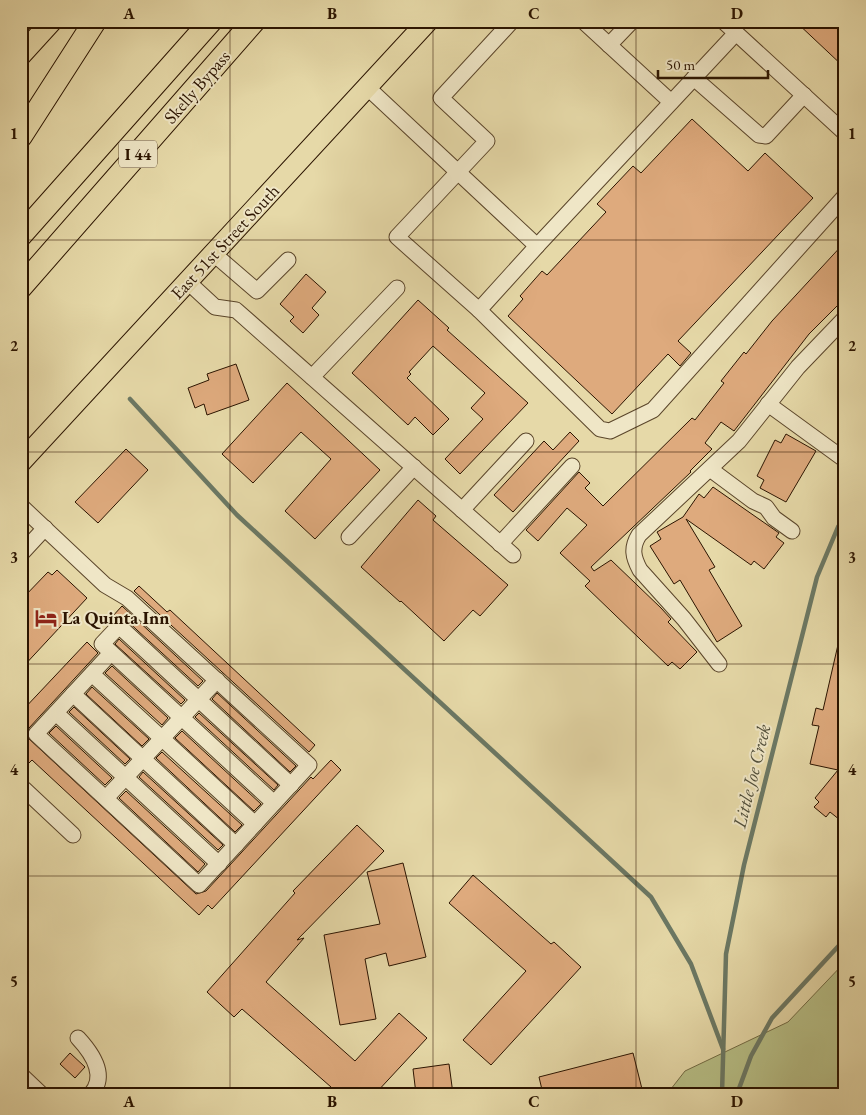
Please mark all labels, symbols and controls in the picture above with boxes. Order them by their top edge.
text: A [122,3,135,24]
text: B [327,3,337,24]
text: C [528,3,540,24]
text: D [731,3,743,24]
street label: Skelly Bypass [158,45,235,128]
scale bar [658,48,768,80]
text: 50 m [666,55,695,74]
text: 1 [10,123,18,144]
text: 1 [848,123,856,144]
road number: I 44 [119,140,157,168]
street label: East 51st Street South [165,179,284,304]
text: 2 [10,335,19,356]
text: 2 [848,335,857,356]
text: 3 [10,547,18,568]
text: 3 [848,547,856,568]
hotel icon: La Quinta Inn [33,605,59,631]
place label: La Quinta Inn [62,606,169,629]
water label: Little Joe Creek [726,721,777,832]
text: 4 [10,759,19,780]
text: 4 [848,759,857,780]
text: 5 [10,971,18,992]
text: 5 [848,971,856,992]
text: A [122,1091,135,1112]
text: B [327,1091,337,1112]
text: C [528,1091,540,1112]
text: D [731,1091,743,1112]

